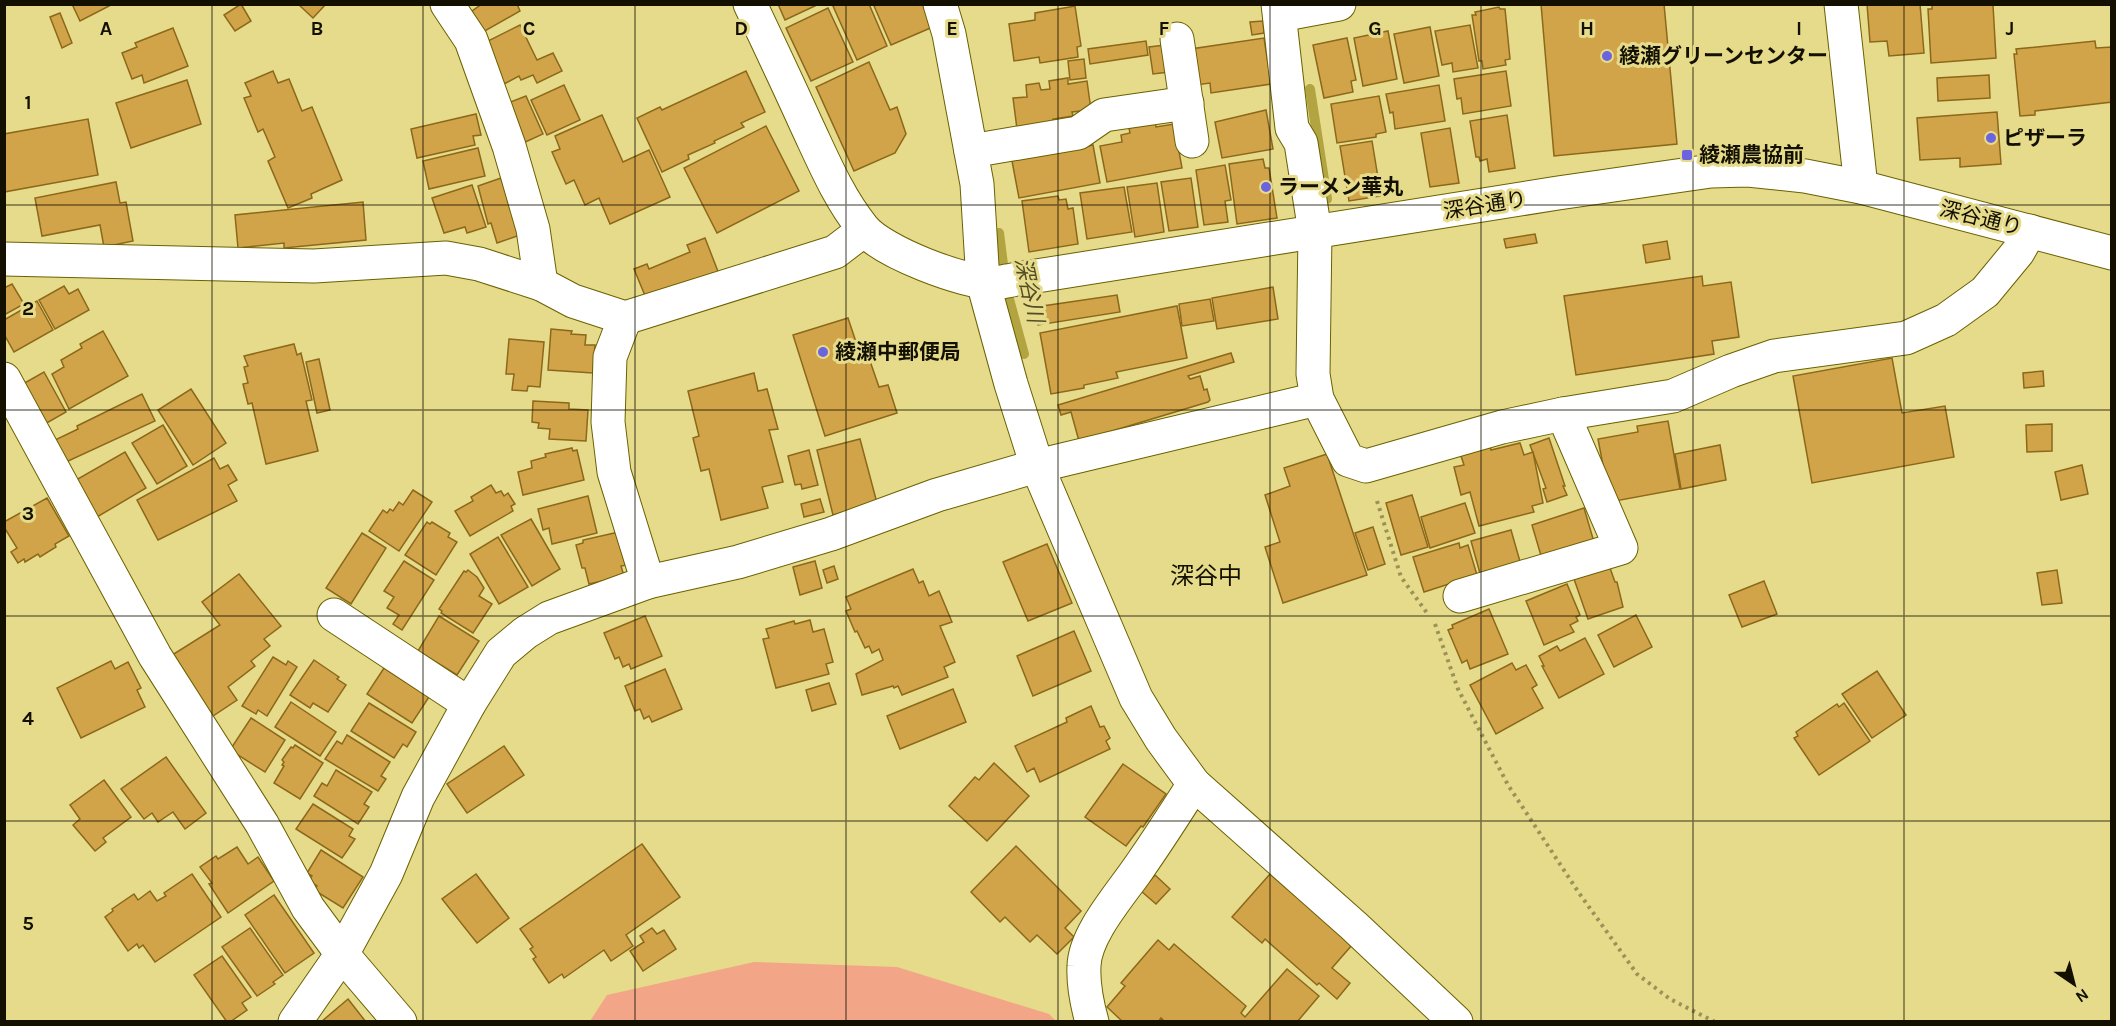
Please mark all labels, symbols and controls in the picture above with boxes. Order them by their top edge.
text: A [100,17,113,40]
text: B [311,17,323,40]
text: C [523,17,535,40]
text: D [734,17,748,40]
text: E [946,17,958,40]
text: F [1159,17,1170,40]
text: G [1368,17,1382,40]
text: H [1580,17,1594,40]
text: I [1796,17,1802,40]
text: J [2006,17,2014,40]
place label: 綾瀬グリーンセンター [1619,44,1828,68]
marker: 綾瀬グリーンセンター [1600,49,1614,63]
text: 1 [24,91,32,114]
place label: ピザーラ [2003,126,2087,150]
marker: ピザーラ [1984,131,1998,145]
place label: 綾瀬農協前 [1699,143,1804,167]
marker: 綾瀬農協前 [1680,148,1694,162]
place label: ラーメン華丸 [1278,175,1403,199]
marker: ラーメン華丸 [1259,180,1273,194]
street label: 深谷通り [1442,187,1528,223]
street label: 深谷通り [1937,196,2025,240]
water label: 深谷川 [1009,255,1049,327]
text: 2 [22,297,34,320]
place label: 綾瀬中郵便局 [835,340,961,364]
marker: 綾瀬中郵便局 [816,345,830,359]
text: 3 [22,502,34,525]
district label: 深谷中 [1170,562,1242,590]
text: 4 [22,707,34,730]
text: 5 [22,912,34,935]
north arrow [2044,954,2104,1014]
text: N [2072,985,2092,1007]

